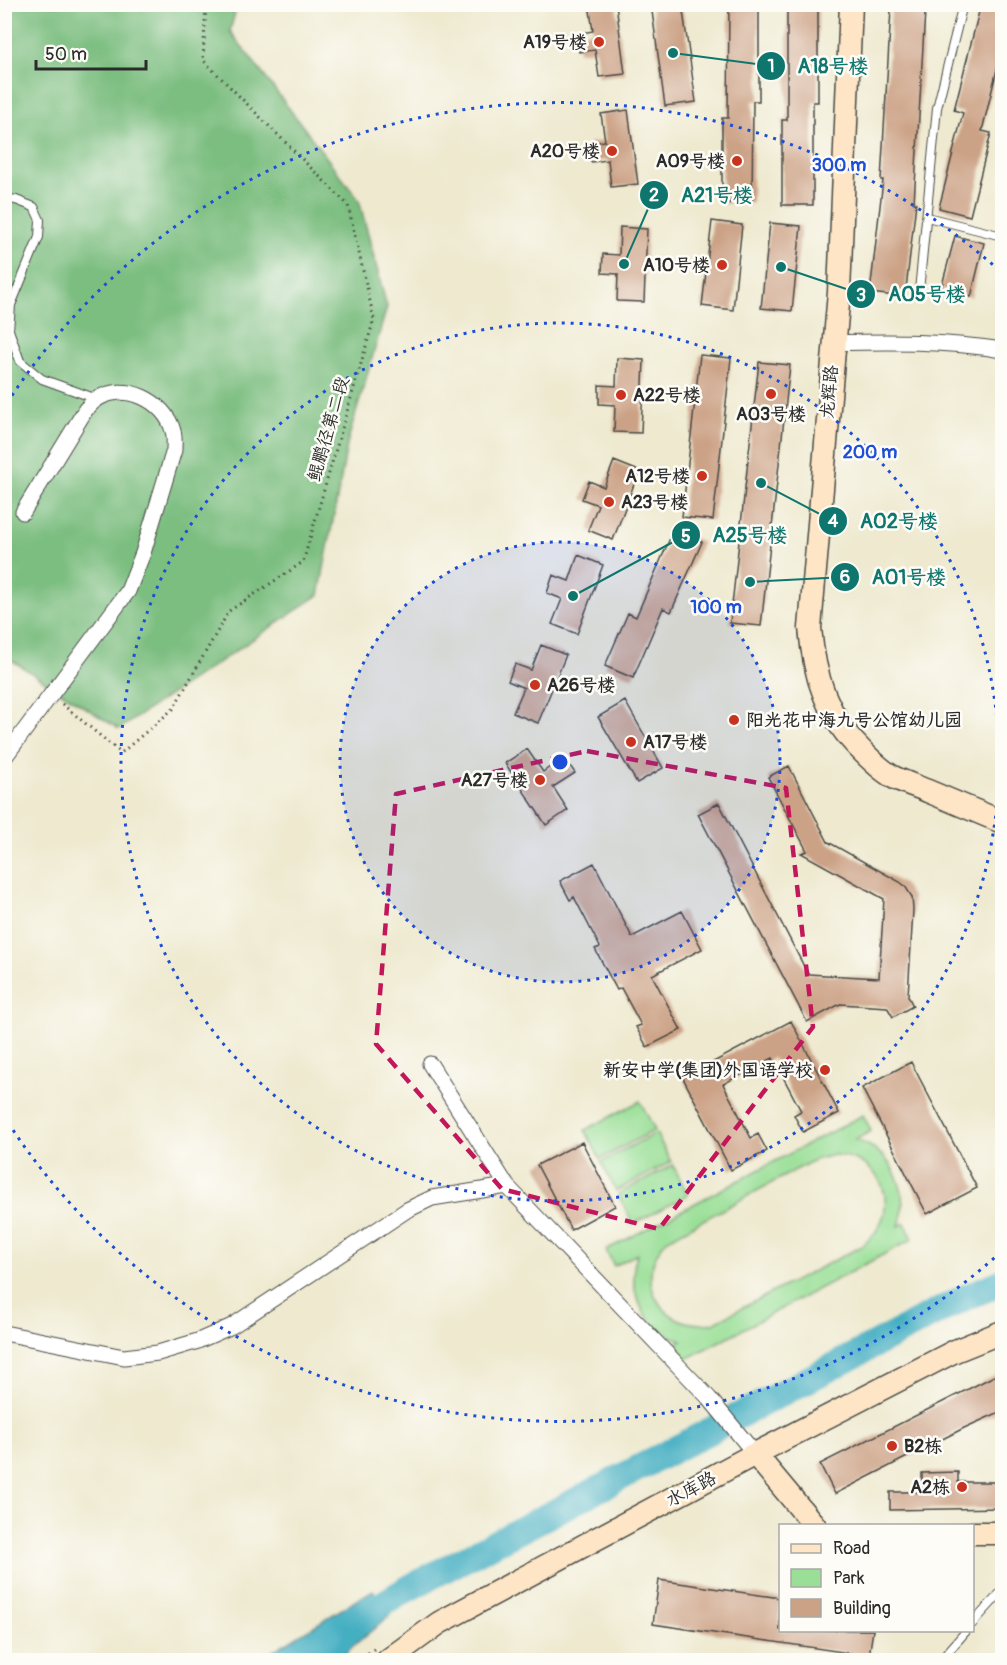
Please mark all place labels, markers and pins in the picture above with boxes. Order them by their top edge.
place label: A19号楼 [523,31,587,54]
marker: A19号楼 [592,35,606,49]
callout: A18号楼 [756,47,881,85]
place label: A20号楼 [530,140,600,163]
marker: A20号楼 [605,144,619,158]
place label: A09号楼 [656,150,725,173]
marker: A09号楼 [730,154,744,168]
callout: A21号楼 [639,176,765,214]
place label: A10号楼 [643,254,710,277]
marker: A10号楼 [715,258,729,272]
callout: A05号楼 [846,275,978,313]
place label: A22号楼 [633,384,701,407]
marker: A03号楼 [764,387,778,401]
marker: A22号楼 [614,388,628,402]
place label: A03号楼 [736,403,806,426]
place label: A12号楼 [625,465,690,488]
marker: A12号楼 [695,469,709,483]
place label: A23号楼 [621,491,688,514]
marker: A23号楼 [602,495,616,509]
callout: A02号楼 [818,502,950,540]
callout: A25号楼 [671,516,800,554]
callout: A01号楼 [830,558,958,596]
place label: A26号楼 [547,674,615,697]
marker: A26号楼 [528,678,542,692]
place label: 阳光花中海九号公馆幼儿园 [746,709,962,732]
marker: 阳光花中海九号公馆幼儿园 [727,713,741,727]
place label: A17号楼 [643,731,707,754]
marker: A17号楼 [624,735,638,749]
centre of rings [550,752,570,772]
place label: A27号楼 [461,769,528,792]
marker: A27号楼 [533,773,547,787]
place label: 新安中学(集团)外国语学校 [603,1059,813,1082]
marker: 新安中学(集团)外国语学校 [818,1063,832,1077]
place label: B2栋 [904,1435,942,1458]
marker: B2栋 [885,1439,899,1453]
place label: A2栋 [910,1476,950,1499]
marker: A2栋 [955,1480,969,1494]

